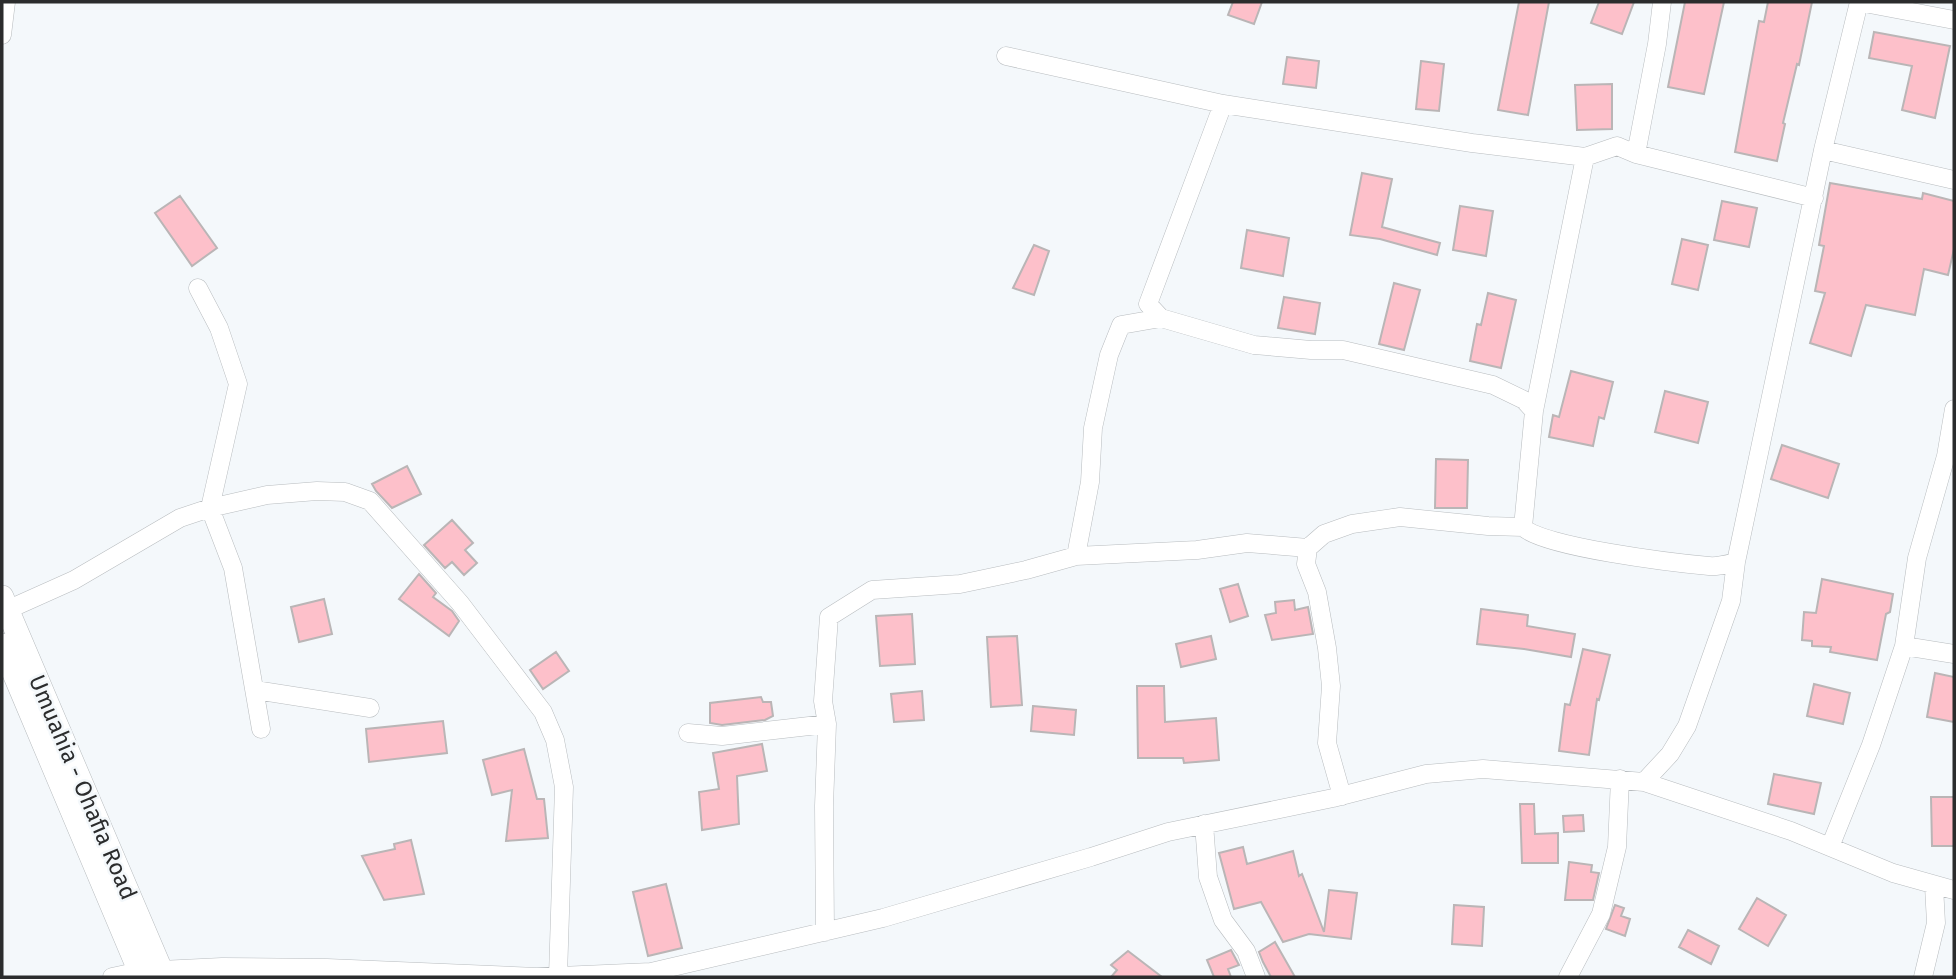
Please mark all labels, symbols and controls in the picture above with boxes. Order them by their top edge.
street label: Umuahia - Ohafia Road [23,670,143,904]

